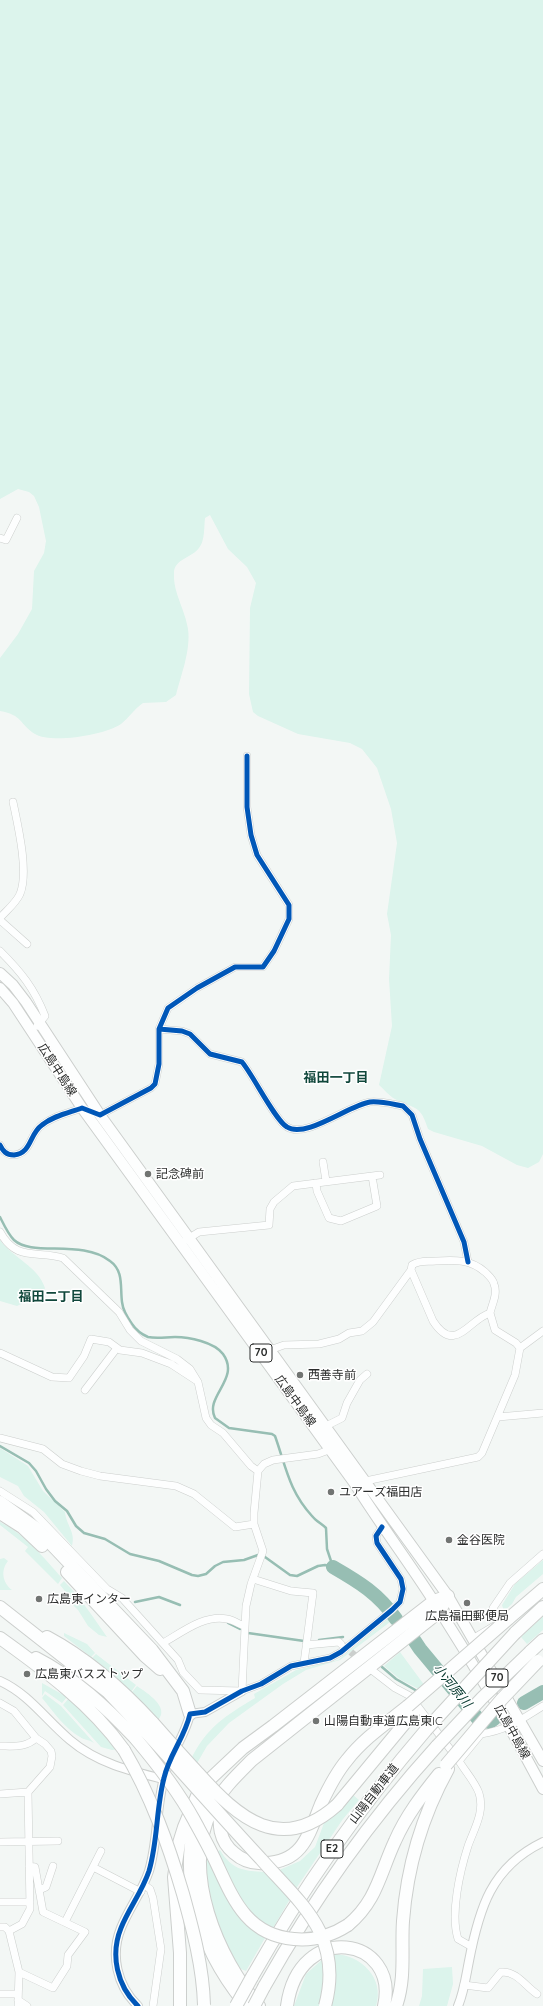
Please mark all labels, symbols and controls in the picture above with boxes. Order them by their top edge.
street label: 広島中島線 [35,1041,79,1099]
district label: 福田一丁目 [304,1070,368,1086]
place label: 記念碑前 [156,1167,204,1181]
marker: 記念碑前 [143,1169,153,1179]
district label: 福田二丁目 [19,1289,83,1305]
road number: 70 [250,1344,272,1362]
place label: 西善寺前 [308,1368,356,1382]
marker: 西善寺前 [295,1370,305,1380]
street label: 広島中島線 [272,1372,318,1430]
place label: ユアーズ福田店 [339,1485,422,1499]
marker: ユアーズ福田店 [326,1487,336,1497]
place label: 金谷医院 [457,1533,505,1547]
marker: 金谷医院 [444,1535,454,1545]
place label: 広島東インター [47,1592,131,1606]
marker: 広島東インター [34,1594,44,1604]
marker: 広島福田郵便局 [462,1598,472,1608]
place label: 広島福田郵便局 [425,1609,509,1623]
water label: 小河原川 [430,1661,474,1711]
place label: 広島東バスストップ [35,1667,143,1681]
marker: 広島東バスストップ [22,1669,32,1679]
road number: 70 [486,1669,508,1687]
street label: 広島中島線 [491,1702,533,1762]
place label: 山陽自動車道広島東IC [324,1714,443,1728]
marker: 山陽自動車道広島東IC [311,1716,321,1726]
street label: 山陽自動車道 [346,1761,402,1827]
road number: E2 [321,1840,343,1858]

